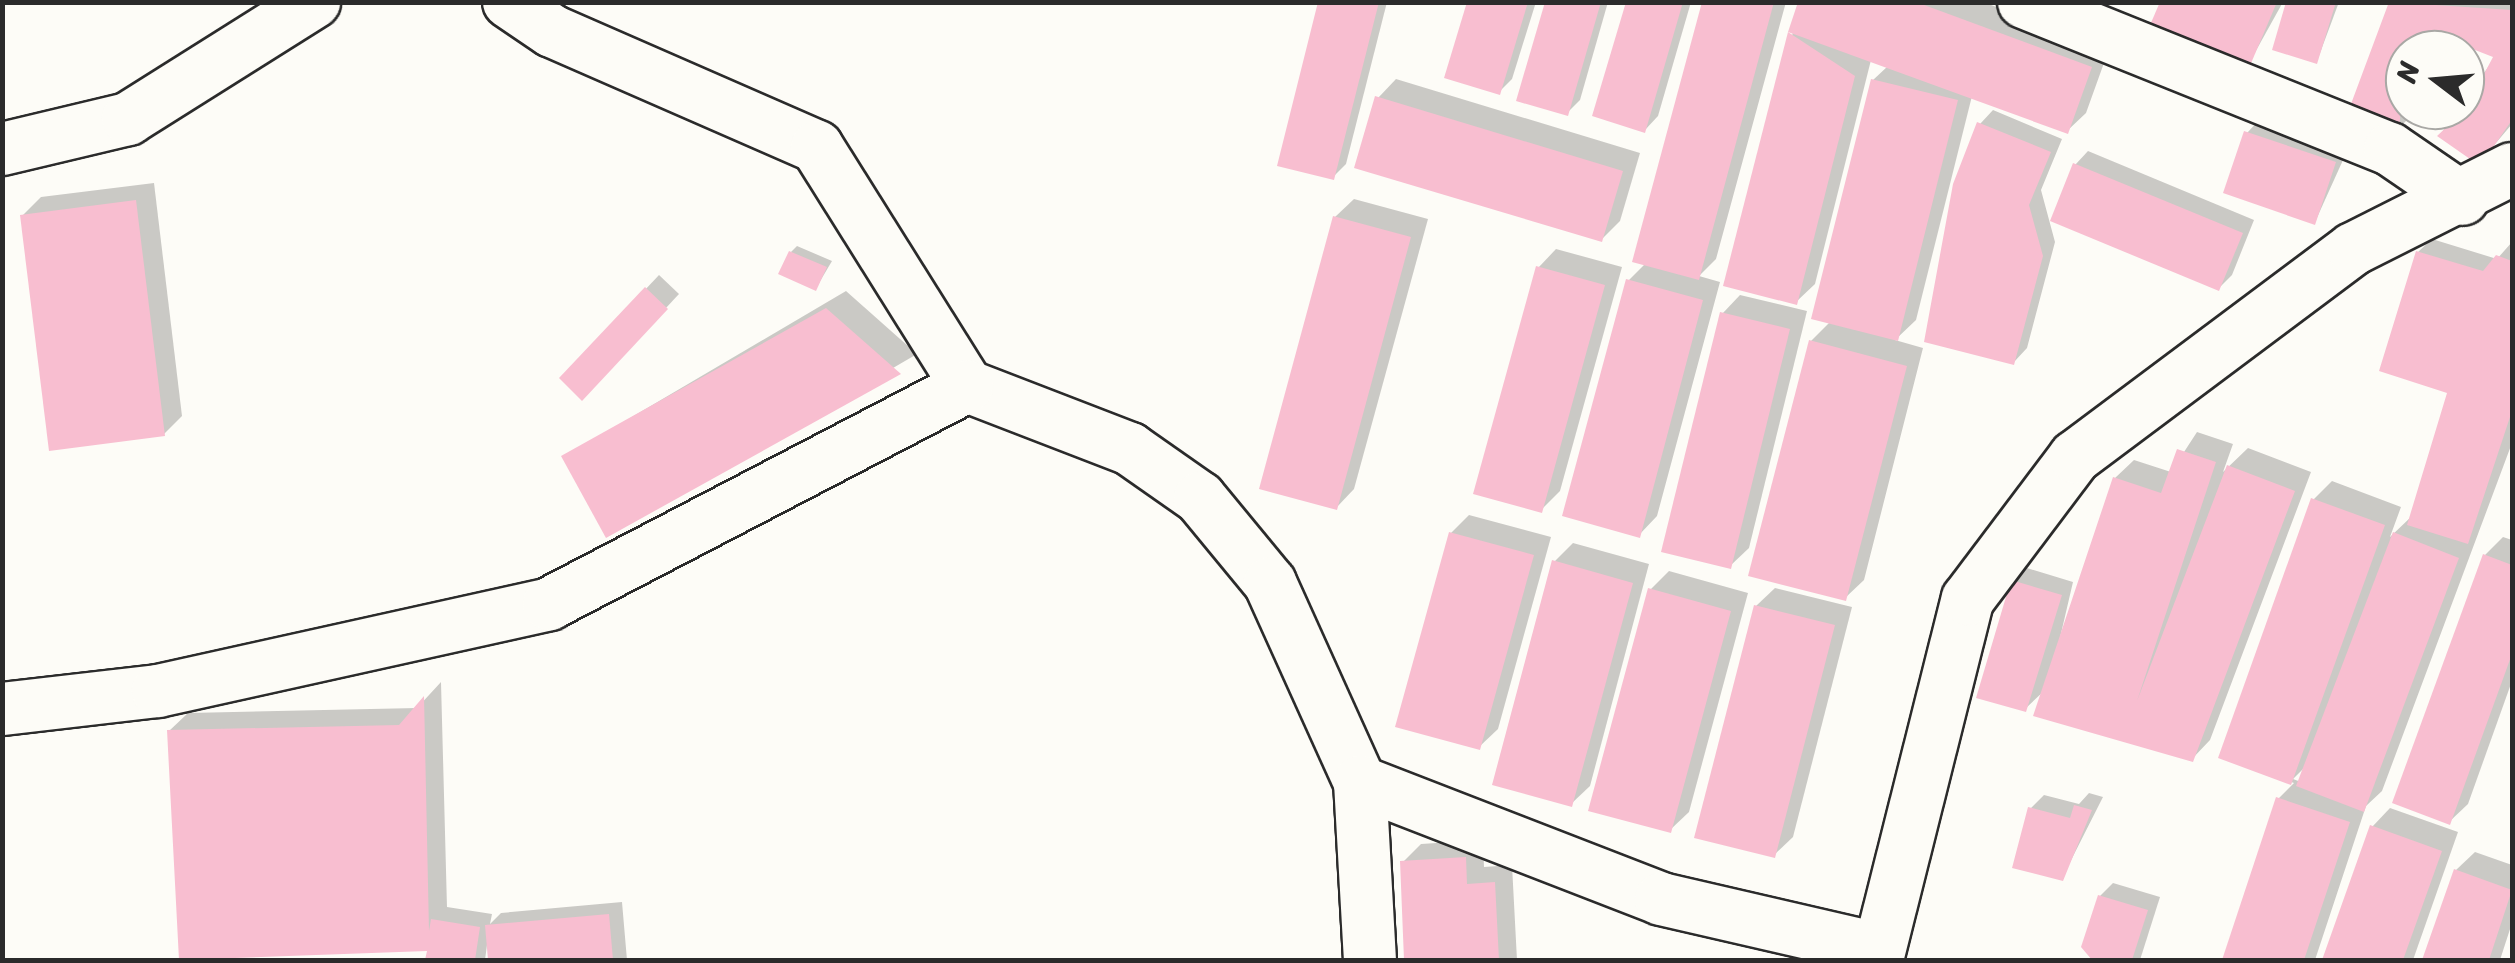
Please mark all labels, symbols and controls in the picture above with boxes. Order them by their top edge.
north arrow [2385,30,2485,130]
text: N [2381,56,2434,88]

